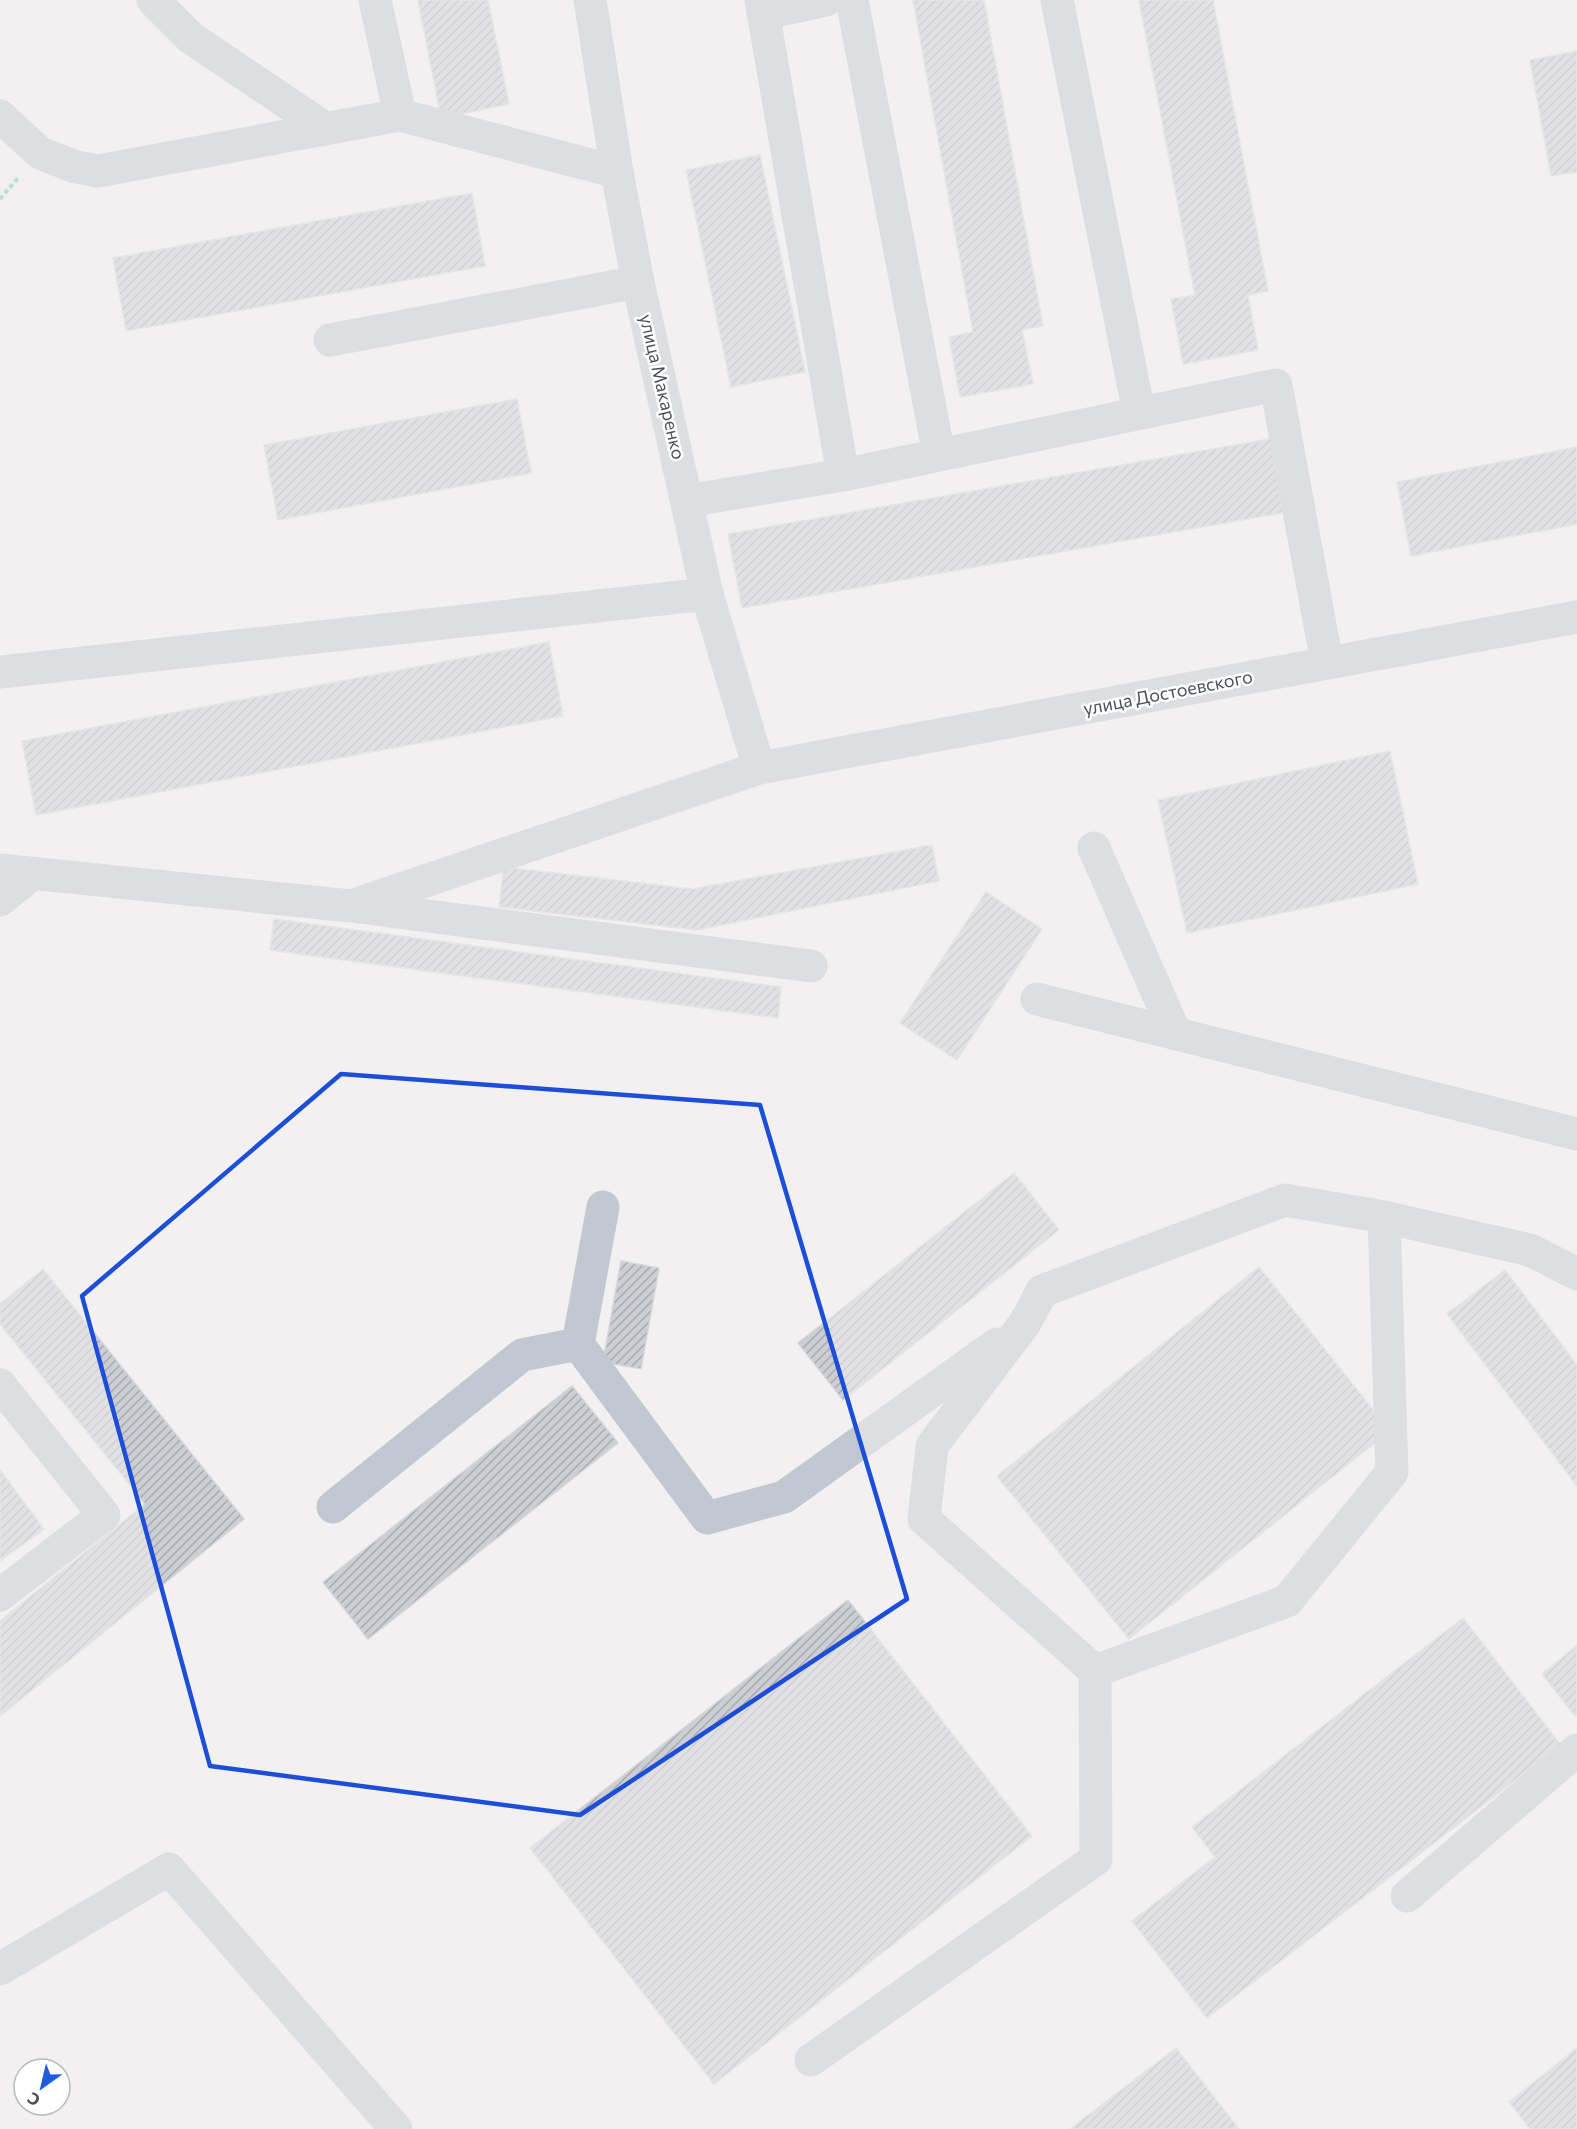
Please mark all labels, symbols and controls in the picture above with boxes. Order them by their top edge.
street label: улица Макаренко [636,312,690,461]
street label: улица Достоевского [1081,665,1254,719]
north arrow [12,2057,72,2117]
text: С [23,2089,43,2111]

